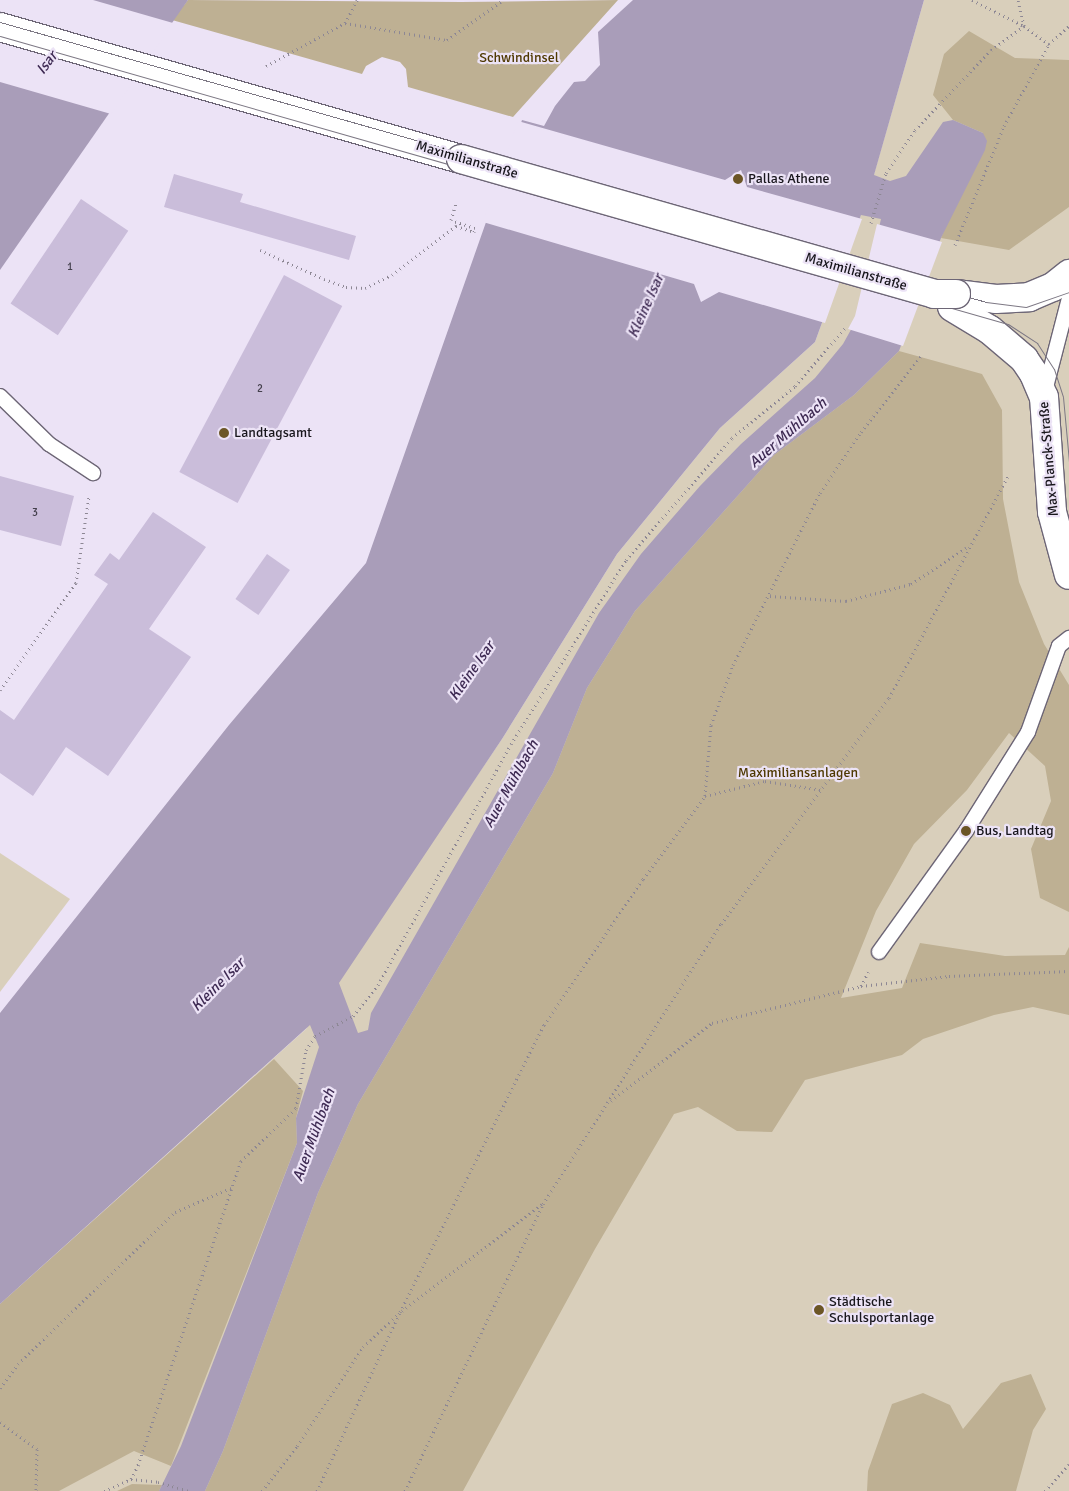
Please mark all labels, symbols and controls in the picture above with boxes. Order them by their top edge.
water label: Isar [33,48,61,78]
park label: Schwindinsel [479,50,559,66]
street label: Maximilianstraße [414,137,520,183]
place label: Pallas Athene [748,171,830,187]
marker: Pallas Athene [732,173,744,185]
street label: Maximilianstraße [803,249,909,295]
house number: 1 [67,260,73,274]
water label: Kleine Isar [624,271,668,341]
house number: 2 [257,382,263,396]
water label: Auer Mühlbach [745,394,831,472]
street label: Max-Planck-Straße [1036,401,1062,517]
place label: Landtagsamt [234,425,312,441]
marker: Landtagsamt [218,427,230,439]
house number: 3 [32,506,38,520]
water label: Kleine Isar [445,638,499,704]
water label: Auer Mühlbach [480,737,542,831]
park label: Maximiliansanlagen [738,765,858,781]
place label: Bus, Landtag [976,823,1054,839]
marker: Bus, Landtag [960,825,972,837]
water label: Kleine Isar [188,955,248,1015]
water label: Auer Mühlbach [289,1086,339,1184]
place label: Städtische Schulsportanlage [829,1294,934,1326]
marker: Städtische Schulsportanlage [813,1304,825,1316]

